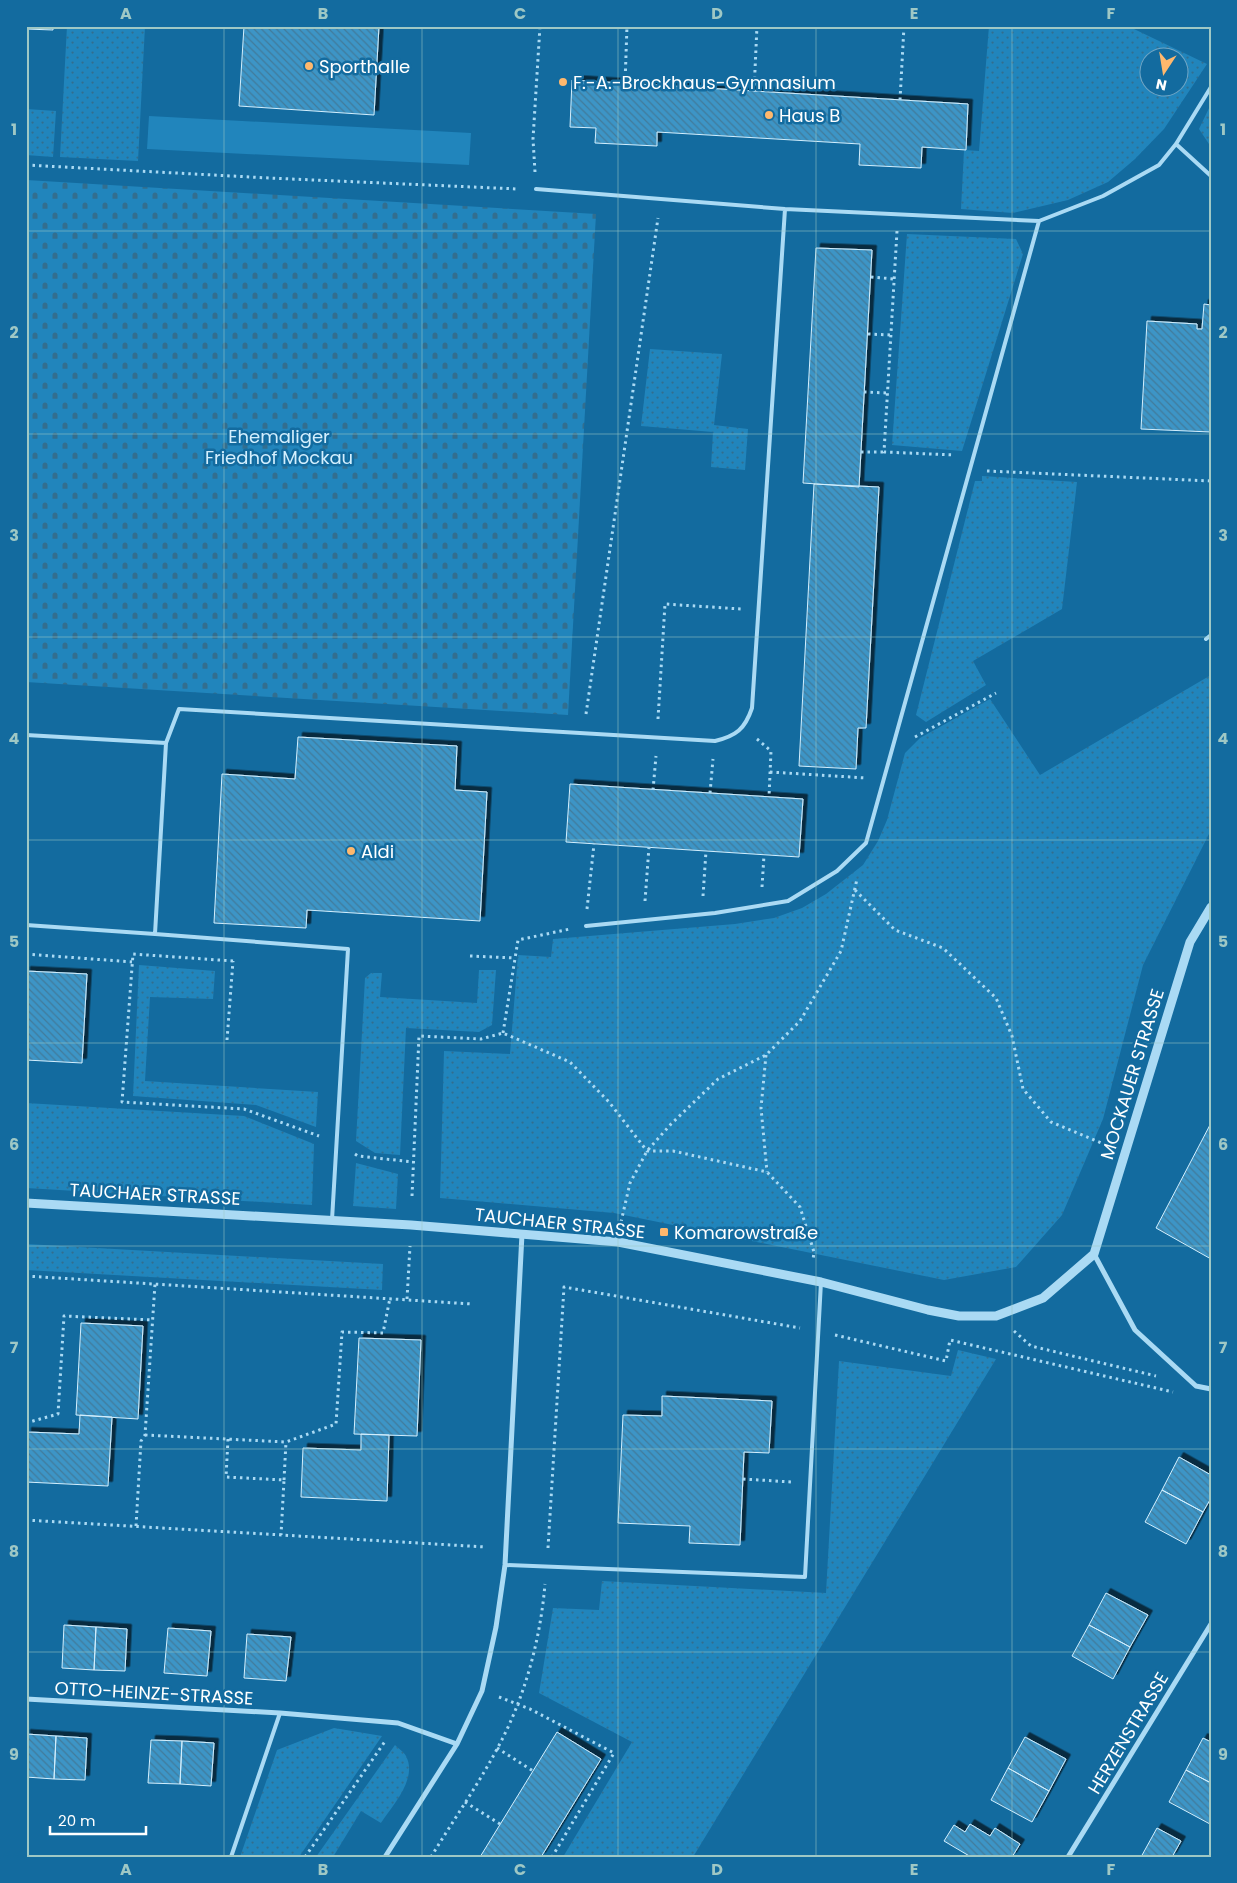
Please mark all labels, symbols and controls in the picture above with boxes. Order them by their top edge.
text: A [120,2,132,25]
text: B [318,2,328,25]
text: C [514,2,526,25]
text: D [711,2,723,25]
text: E [910,2,918,25]
text: F [1107,2,1116,25]
north arrow [1140,48,1190,98]
place label: Sporthalle [319,54,410,79]
marker: Sporthalle [303,60,315,72]
place label: F.-A.-Brockhaus-Gymnasium [573,70,836,95]
text: N [1154,74,1169,96]
marker: F.-A.-Brockhaus-Gymnasium [557,76,569,88]
place label: Haus B [779,103,840,128]
marker: Haus B [763,109,775,121]
text: 1 [11,118,17,141]
text: 1 [1220,118,1226,141]
text: 2 [9,321,19,344]
text: 2 [1218,321,1228,344]
park label: Ehemaliger Friedhof Mockau [205,424,353,470]
text: 3 [9,524,19,547]
text: 3 [1218,524,1228,547]
text: 4 [9,727,20,750]
text: 4 [1218,727,1229,750]
place label: Aldi [361,839,394,864]
marker: Aldi [345,845,357,857]
text: 5 [9,930,19,953]
text: 5 [1218,930,1228,953]
street label: MOCKAUER STRASSE [1094,986,1170,1162]
text: 6 [9,1133,19,1156]
text: 6 [1218,1133,1228,1156]
street label: TAUCHAER STRASSE [69,1177,241,1211]
street label: TAUCHAER STRASSE [474,1202,646,1244]
place label: Komarowstraße [674,1220,818,1245]
marker: Komarowstraße [658,1226,670,1238]
text: 7 [10,1336,19,1359]
text: 7 [1219,1336,1228,1359]
text: 8 [9,1540,19,1563]
text: 8 [1218,1540,1228,1563]
street label: HERZENSTRASSE [1082,1667,1174,1799]
street label: OTTO-HEINZE-STRASSE [54,1675,254,1711]
text: 9 [9,1743,19,1766]
text: 9 [1218,1743,1228,1766]
scale bar [50,1803,146,1835]
text: 20 m [58,1810,96,1831]
text: A [120,1858,132,1881]
text: B [318,1858,328,1881]
text: C [514,1858,526,1881]
text: D [711,1858,723,1881]
text: E [910,1858,918,1881]
text: F [1107,1858,1116,1881]

